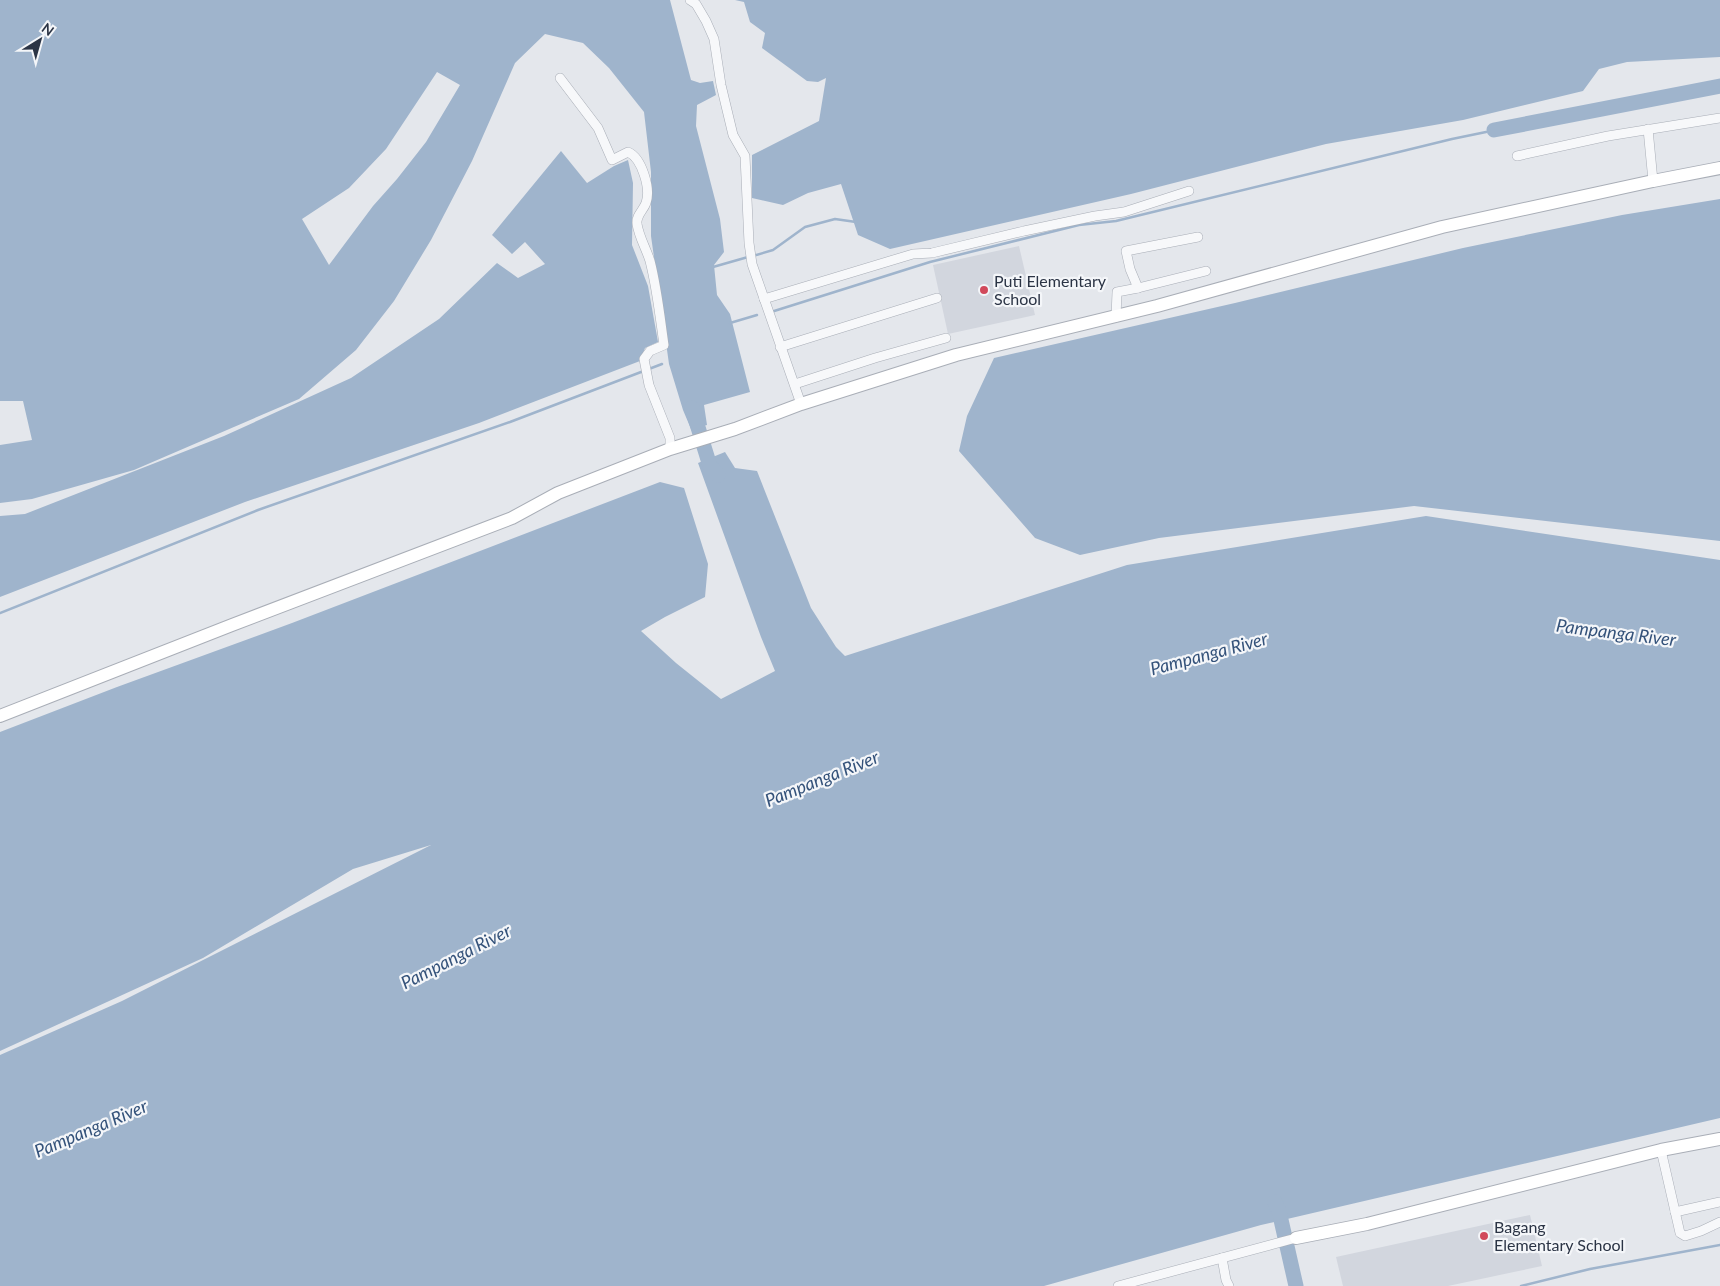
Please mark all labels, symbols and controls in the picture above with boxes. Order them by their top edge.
north arrow [15,15,65,65]
text: N [39,19,58,39]
place label: Puti Elementary School [994,271,1107,308]
marker: Puti Elementary School [978,284,990,296]
water label: Pampanga River [1555,614,1678,650]
water label: Pampanga River [1148,627,1271,679]
water label: Pampanga River [762,745,882,811]
water label: Pampanga River [397,919,515,993]
water label: Pampanga River [31,1094,151,1162]
place label: Bagang Elementary School [1494,1217,1624,1254]
marker: Bagang Elementary School [1478,1230,1490,1242]

